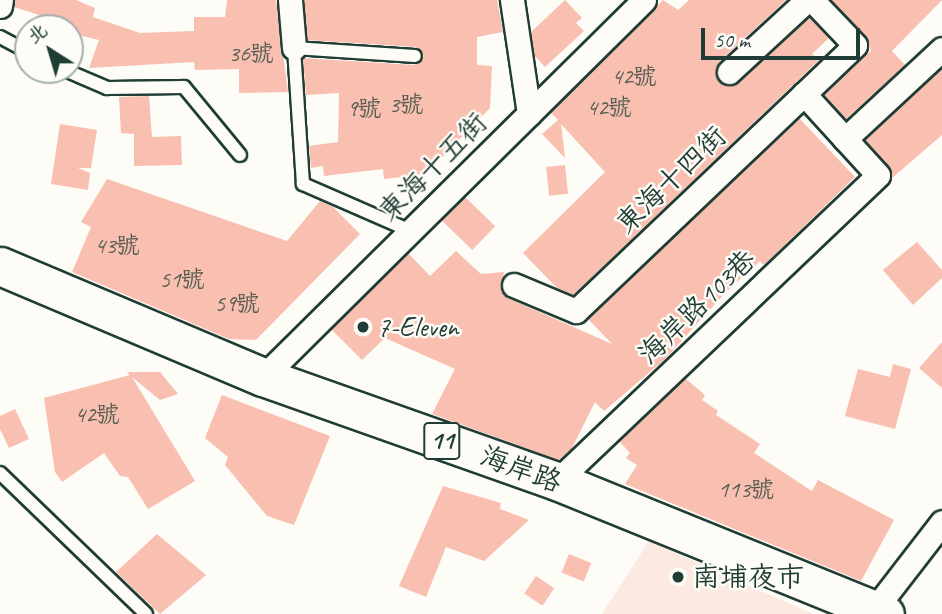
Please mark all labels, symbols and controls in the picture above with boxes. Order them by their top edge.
north arrow [14,14,84,84]
scale bar [704,14,863,58]
text: 北 [23,19,52,49]
text: 50 m [714,27,750,53]
house number: 36號 [228,40,274,68]
house number: 42號 [611,63,657,91]
house number: 3號 [389,91,423,119]
house number: 42號 [586,94,632,122]
house number: 9號 [347,95,381,123]
street label: 東海十五街 [372,106,494,228]
street label: 東海十四街 [609,119,733,241]
house number: 43號 [94,232,140,260]
street label: 海岸路103巷 [631,243,763,371]
house number: 51號 [159,266,205,294]
house number: 59號 [214,290,260,318]
place label: 7-Eleven [377,310,458,344]
marker: 7-Eleven [355,319,371,335]
house number: 42號 [74,401,120,429]
road number: 11 [423,418,461,463]
street label: 海岸路 [476,439,566,499]
house number: 113號 [718,476,774,504]
place label: 南埔夜市 [692,560,804,594]
marker: 南埔夜市 [670,569,686,585]

